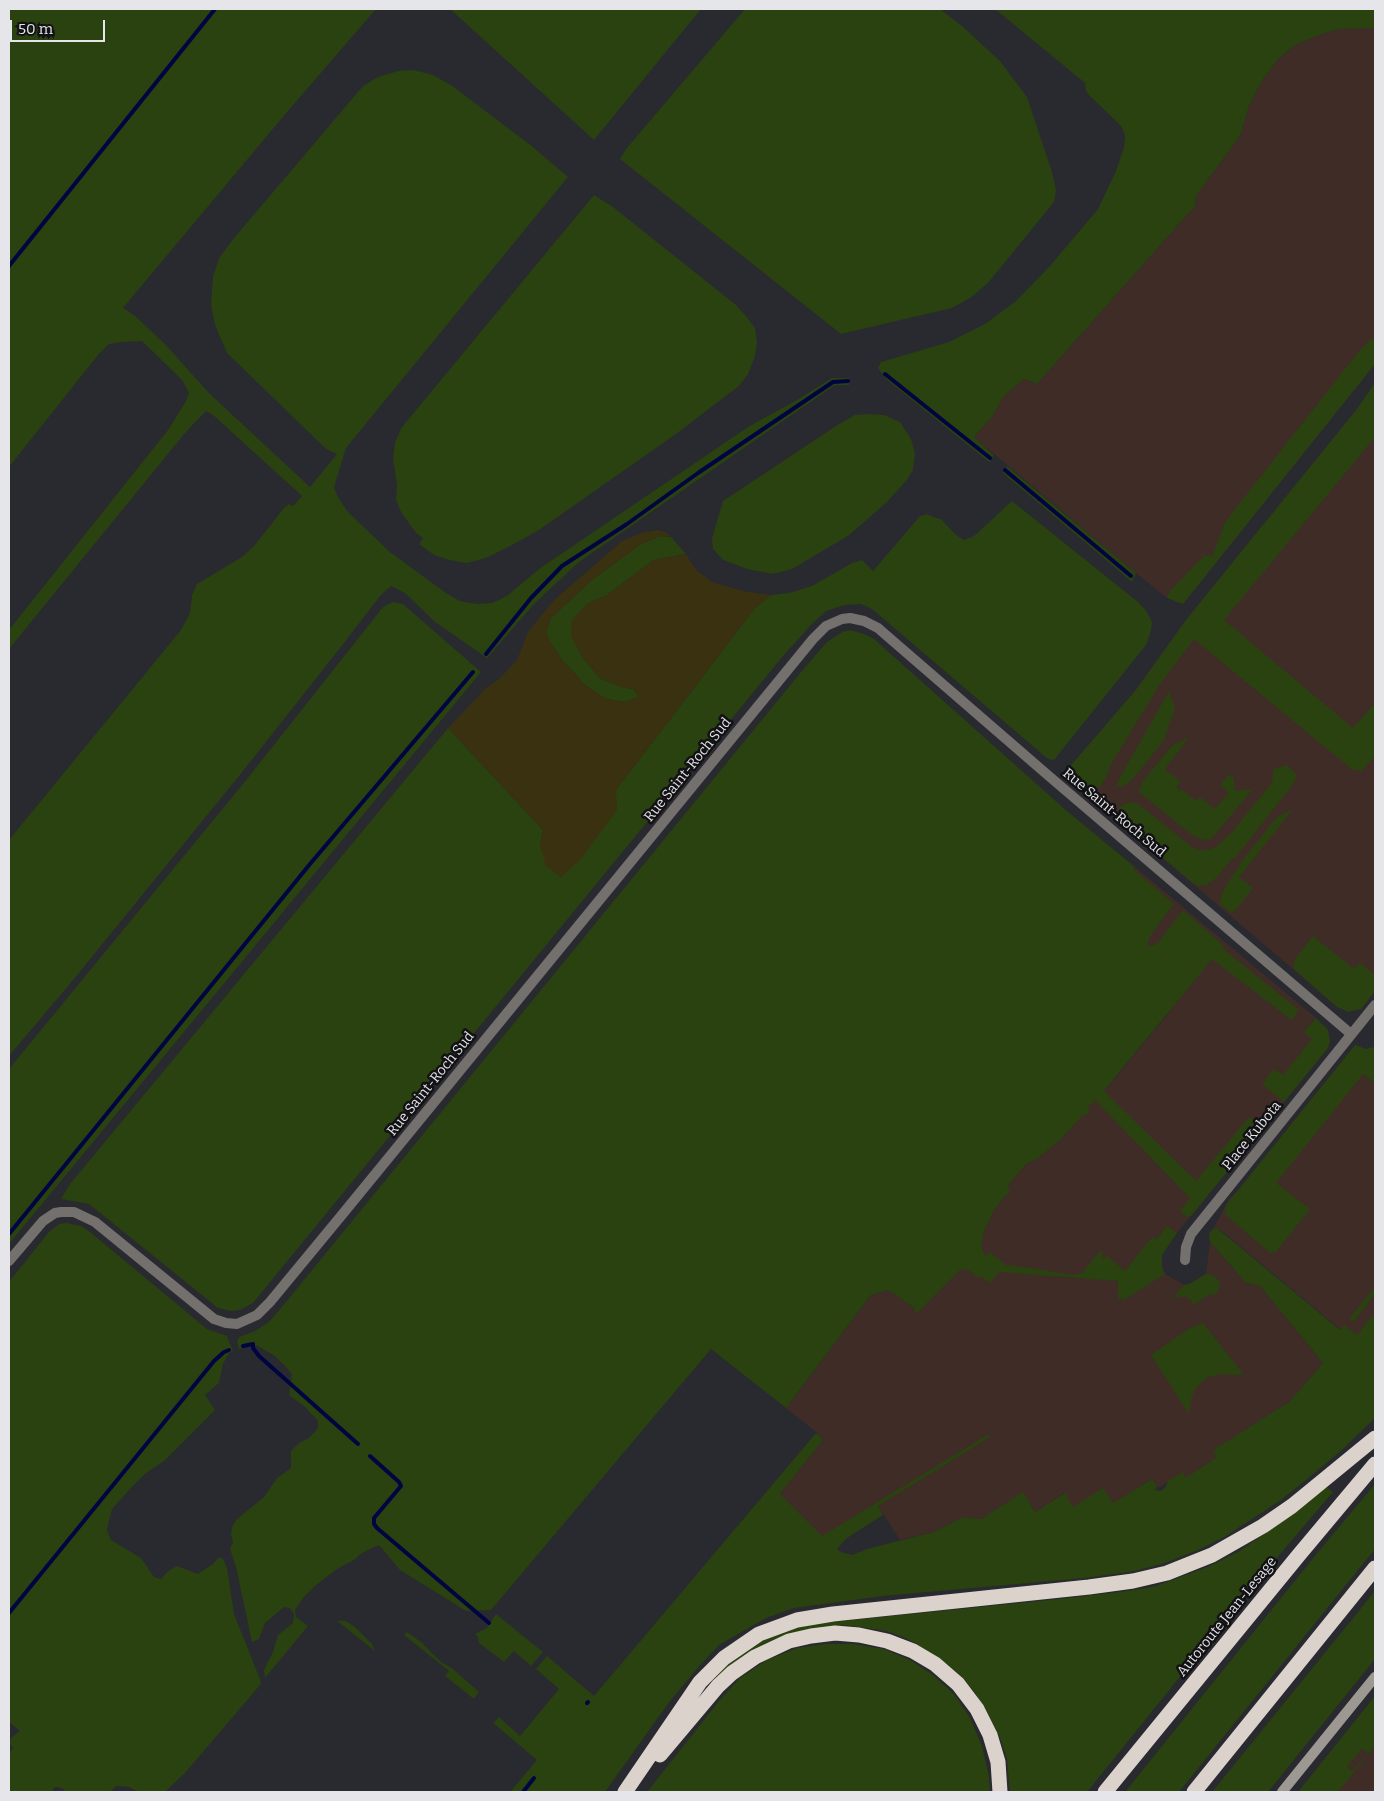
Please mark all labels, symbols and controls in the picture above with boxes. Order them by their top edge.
scale bar [12,10,108,42]
text: 50 m [18,20,53,38]
street label: Rue Saint-Roch Sud [641,715,735,825]
street label: Rue Saint-Roch Sud [1059,765,1169,861]
street label: Rue Saint-Roch Sud [384,1029,478,1139]
street label: Place Kubota [1219,1098,1285,1174]
street label: Autoroute Jean-Lesage [1174,1554,1280,1680]

